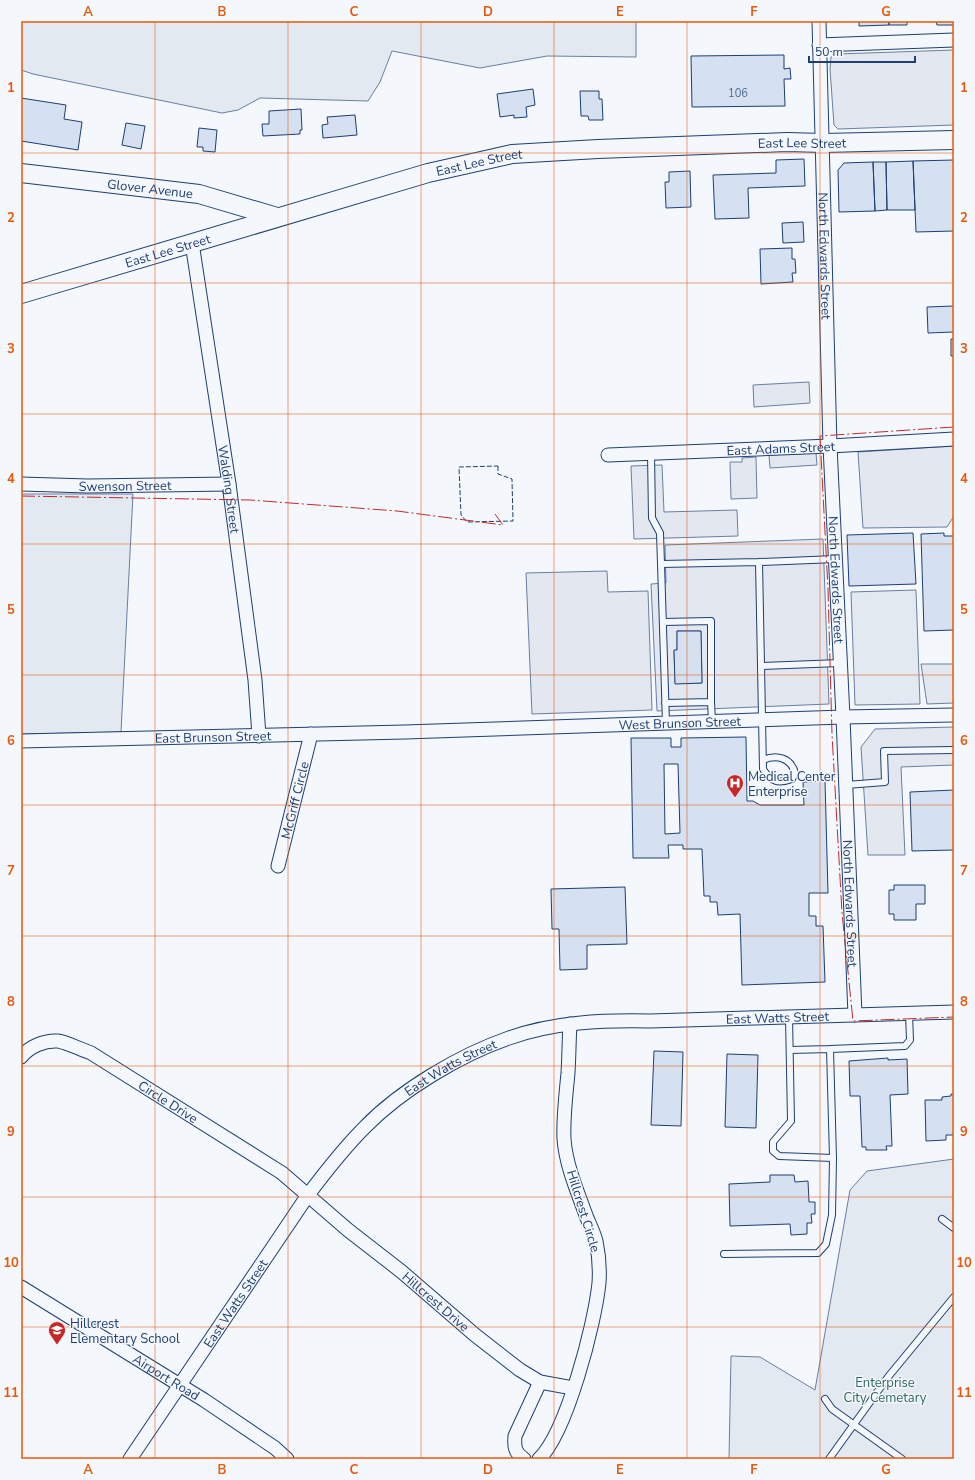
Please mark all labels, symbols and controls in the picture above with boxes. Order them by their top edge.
text: A [83,3,93,21]
text: B [218,3,227,21]
text: C [350,3,359,21]
text: D [483,3,493,21]
text: E [616,3,624,21]
text: F [750,3,758,21]
text: G [881,3,891,21]
scale bar [809,38,915,64]
text: 50 m [815,44,843,60]
text: 1 [7,79,15,97]
text: 1 [960,79,968,97]
house number: 106 [728,86,748,101]
street label: East Lee Street [758,134,847,153]
street label: East Lee Street [434,145,523,181]
street label: Glover Avenue [106,175,194,203]
street label: North Edwards Street [813,192,835,320]
text: 2 [7,209,15,227]
text: 2 [960,209,968,227]
street label: East Lee Street [123,230,213,273]
text: 3 [7,340,15,358]
text: 3 [960,340,968,358]
street label: East Adams Street [726,438,836,460]
street label: Walding Street [213,444,244,535]
text: 4 [7,470,15,488]
text: 4 [960,470,968,488]
street label: Swenson Street [78,477,172,496]
street label: North Edwards Street [823,516,847,644]
text: 5 [7,601,15,619]
text: 5 [960,601,968,619]
street label: West Brunson Street [618,712,742,735]
street label: East Brunson Street [155,727,272,748]
text: 6 [7,732,15,750]
text: 6 [960,732,968,750]
street label: McGriff Circle [277,760,314,841]
place label: Medical Center Enterprise [748,768,836,801]
hospital icon: Medical Center Enterprise [725,773,745,798]
street label: North Edwards Street [838,839,861,968]
text: 7 [7,862,15,880]
text: 7 [960,862,968,880]
text: 8 [7,993,15,1011]
text: 8 [960,993,968,1011]
street label: East Watts Street [726,1008,830,1029]
street label: East Watts Street [401,1035,500,1101]
street label: Circle Drive [134,1077,201,1128]
text: 9 [7,1123,15,1141]
text: 9 [960,1123,968,1141]
street label: Hillcrest Circle [562,1168,604,1255]
text: 10 [3,1254,19,1272]
text: 10 [956,1254,972,1272]
street label: East Watts Street [200,1256,272,1351]
street label: Hillcrest Drive [398,1268,473,1336]
place label: Hillcrest Elementary School [70,1315,180,1348]
school or university icon: Hillcrest Elementary School [47,1320,67,1345]
street label: Airport Road [129,1350,203,1405]
park label: Enterprise City Cemetary [844,1374,927,1407]
text: 11 [3,1384,19,1402]
text: 11 [956,1384,972,1402]
text: A [83,1461,93,1479]
text: B [218,1461,227,1479]
text: C [350,1461,359,1479]
text: D [483,1461,493,1479]
text: E [616,1461,624,1479]
text: F [750,1461,758,1479]
text: G [881,1461,891,1479]

